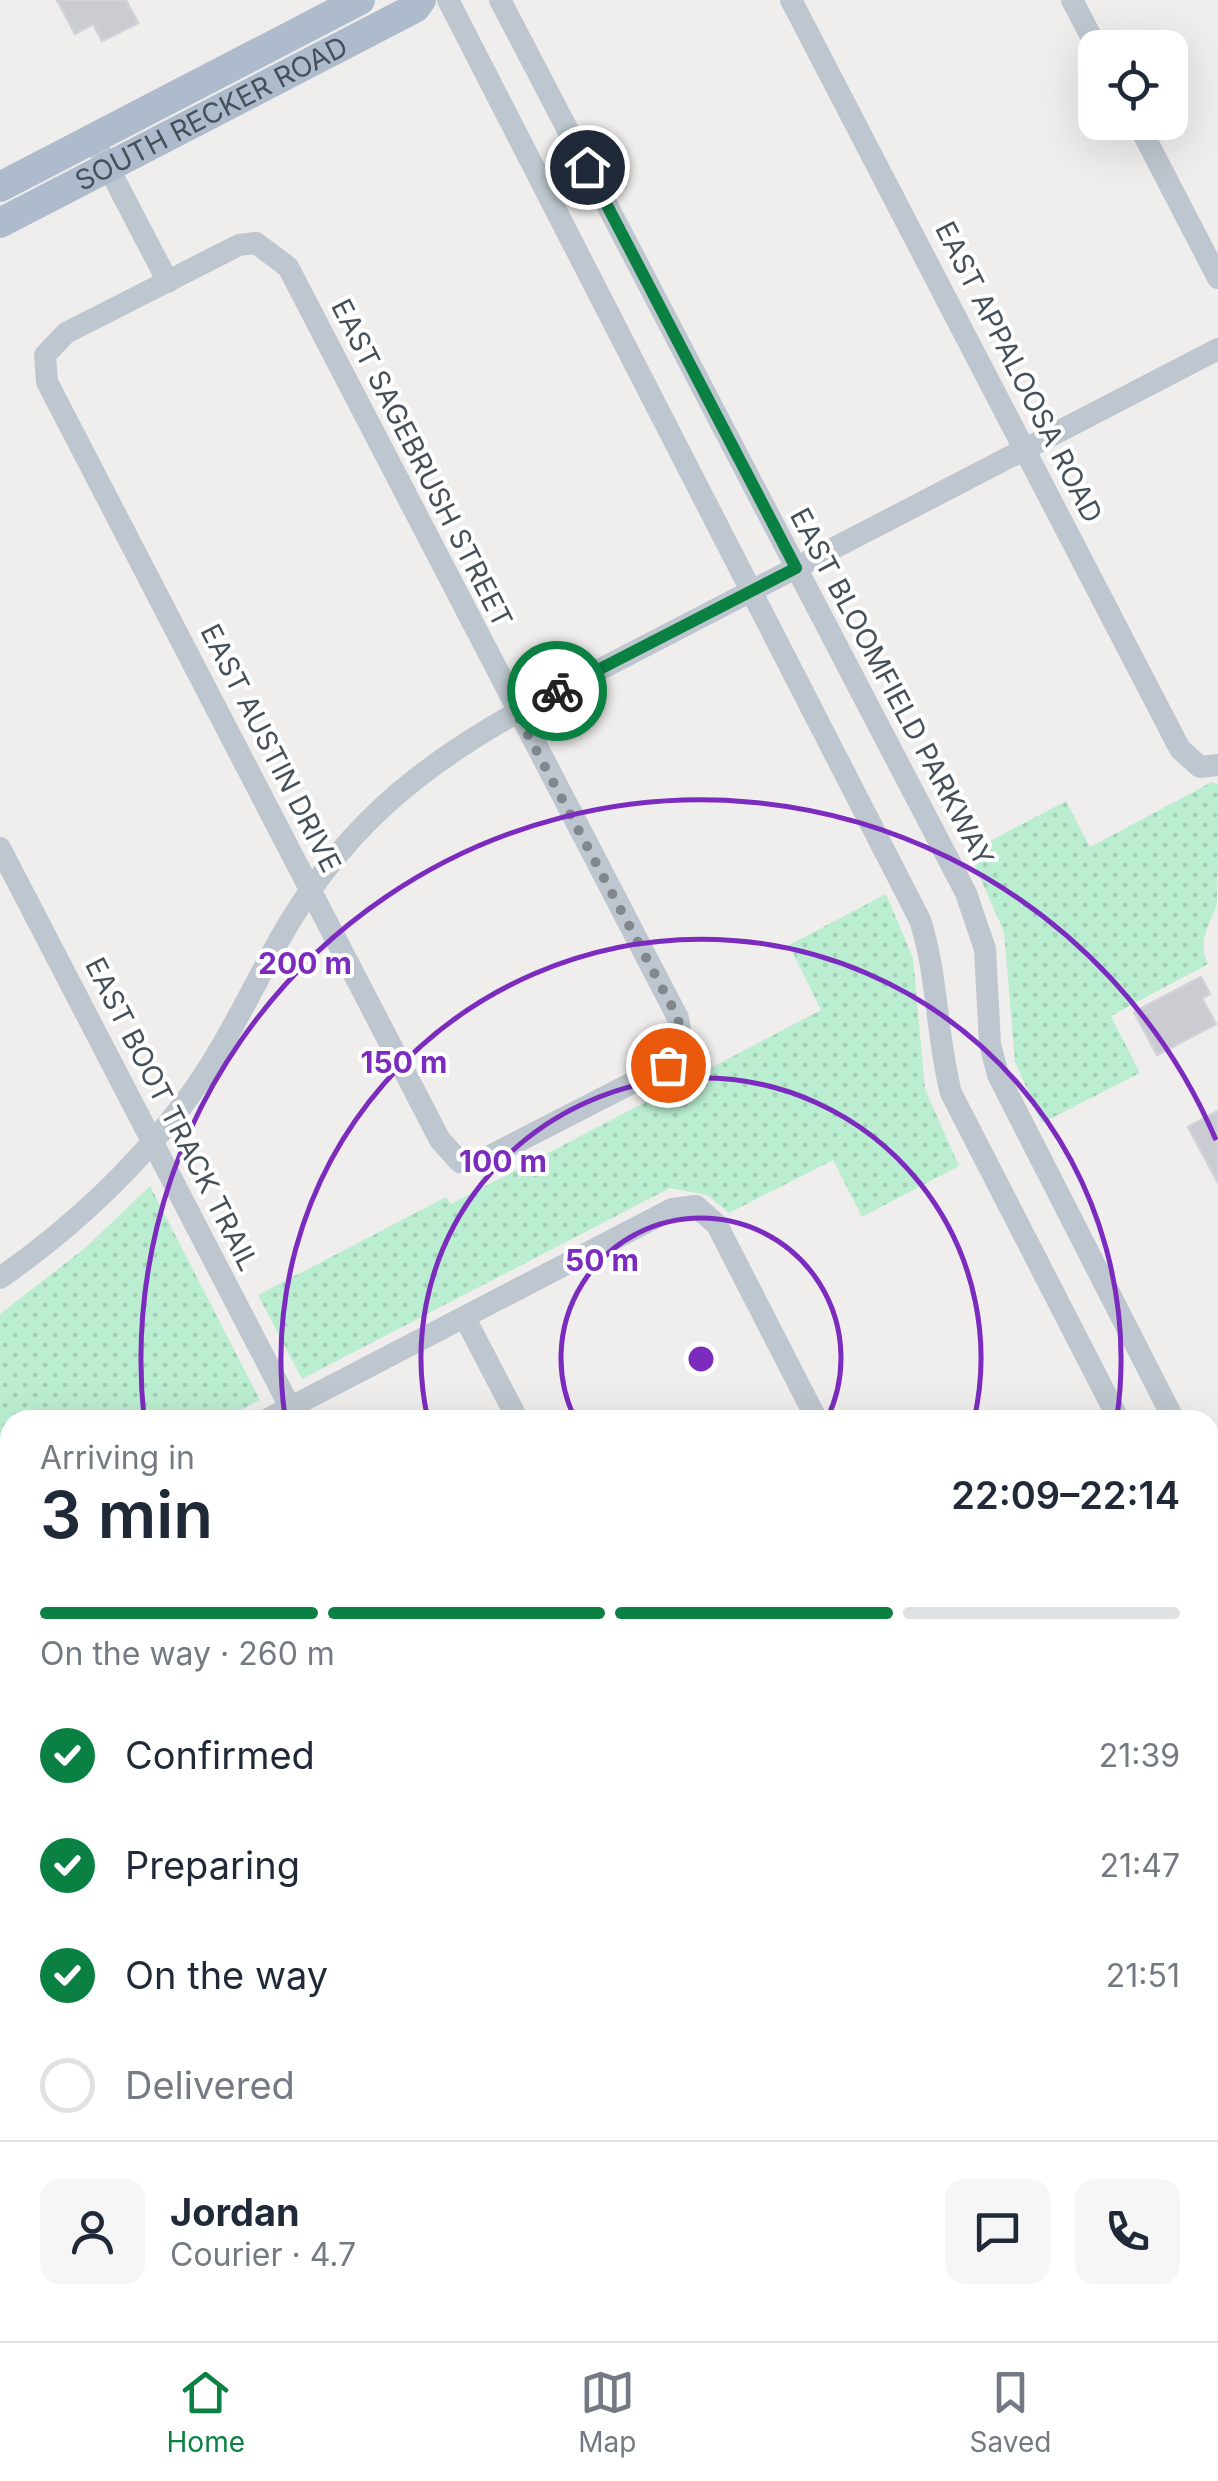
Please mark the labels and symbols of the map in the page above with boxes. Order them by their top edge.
street label: SOUTH RECKER ROAD [69,29,353,198]
pin [545,125,630,210]
street label: EAST APPALOOSA ROAD [928,216,1110,528]
street label: EAST SAGEBRUSH STREET [324,293,520,633]
street label: EAST BLOOMFIELD PARKWAY [783,502,1001,872]
street label: EAST AUSTIN DRIVE [194,618,348,878]
courier [507,641,607,741]
text: 200 m [258,945,352,981]
street label: EAST BOOT TRACK TRAIL [78,952,266,1276]
pin [626,1023,711,1108]
text: 150 m [361,1044,447,1080]
text: 100 m [459,1143,547,1179]
text: 50 m [565,1242,639,1278]
centre of rings [683,1341,719,1377]

